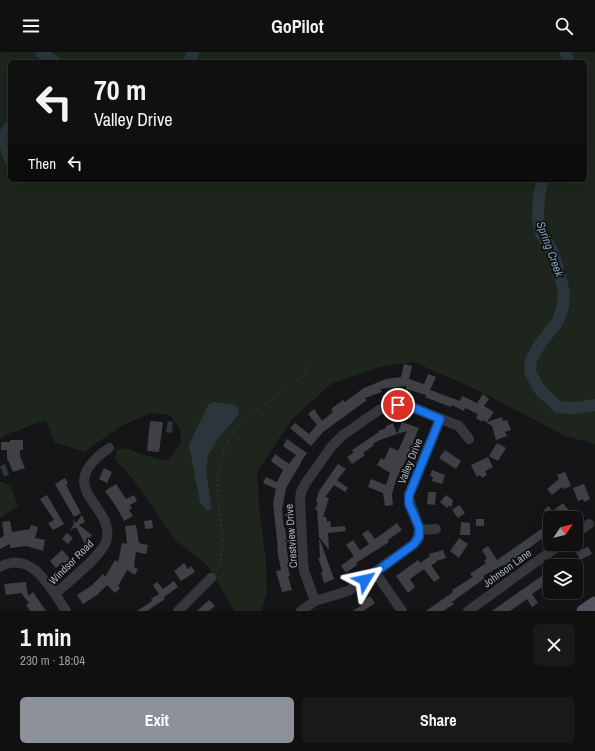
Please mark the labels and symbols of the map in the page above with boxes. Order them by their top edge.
water label: Spring Creek [533,219,568,280]
pin [381,388,415,422]
street label: Valley Drive [395,436,425,486]
street label: Crestview Drive [282,504,300,568]
north arrow [543,511,583,551]
street label: Windsor Road [46,537,96,587]
street label: Johnson Lane [480,546,534,590]
position arrow [344,559,386,601]

